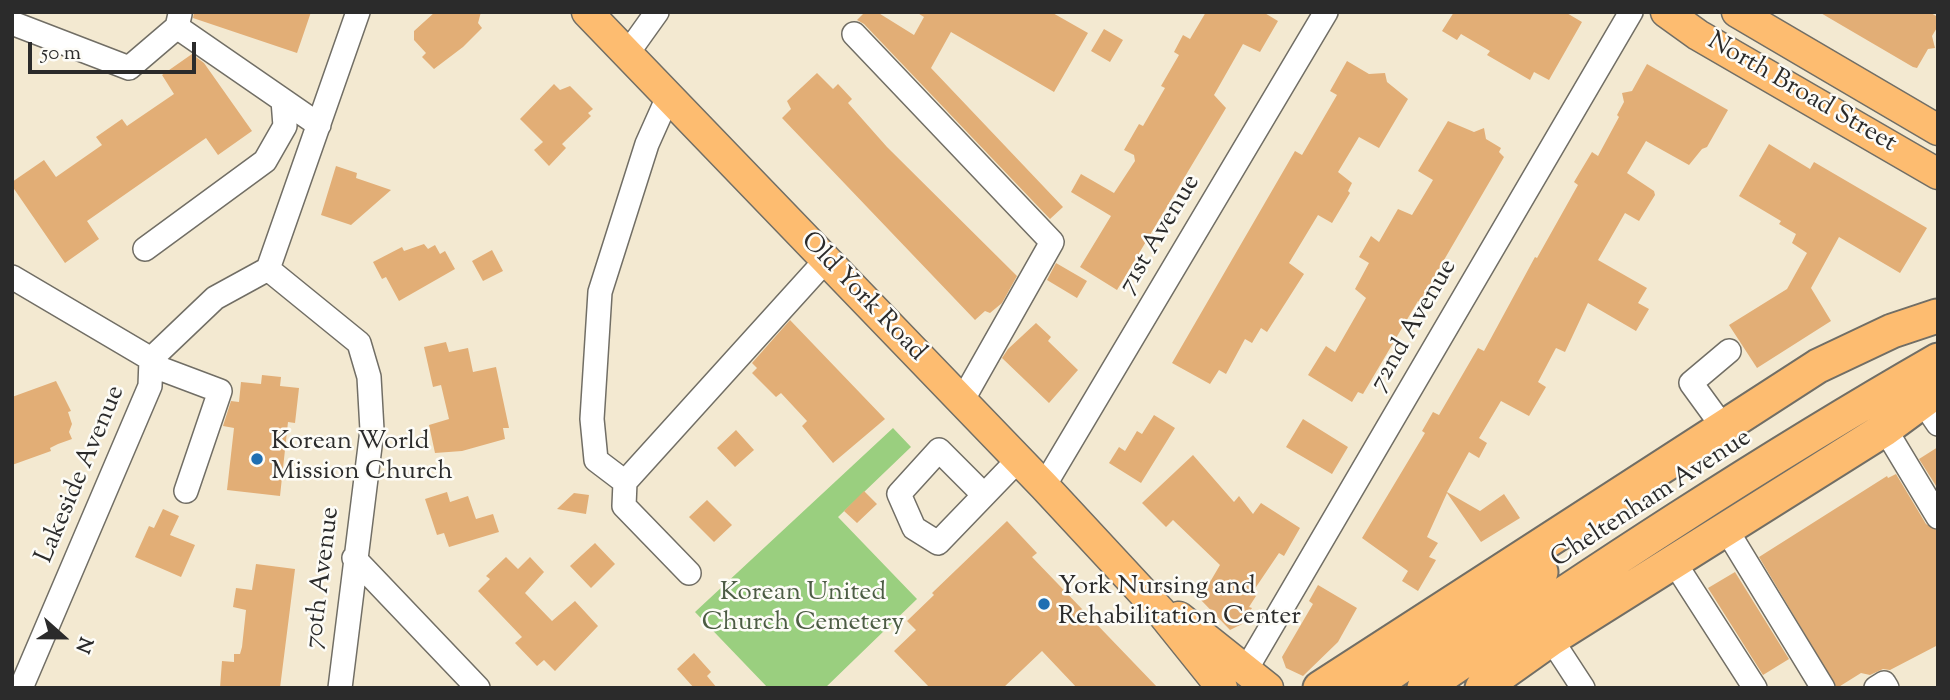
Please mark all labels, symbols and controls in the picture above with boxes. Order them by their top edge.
street label: North Broad Street [1701,27,1901,161]
scale bar [32,28,200,72]
text: 50 m [41,39,81,69]
street label: 71st Avenue [1113,170,1209,300]
street label: Old York Road [793,227,931,369]
street label: 72nd Avenue [1365,254,1465,398]
street label: Lakeside Avenue [31,382,133,568]
street label: Cheltenham Avenue [1546,424,1758,576]
place label: Korean World Mission Church [271,428,453,490]
marker: Korean World Mission Church [249,451,265,467]
street label: 70th Avenue [300,505,348,651]
place label: York Nursing and Rehabilitation Center [1058,573,1301,634]
park label: Korean United Church Cemetery [702,579,904,640]
marker: York Nursing and Rehabilitation Center [1036,596,1052,612]
north arrow [28,602,98,672]
text: N [68,633,98,657]

